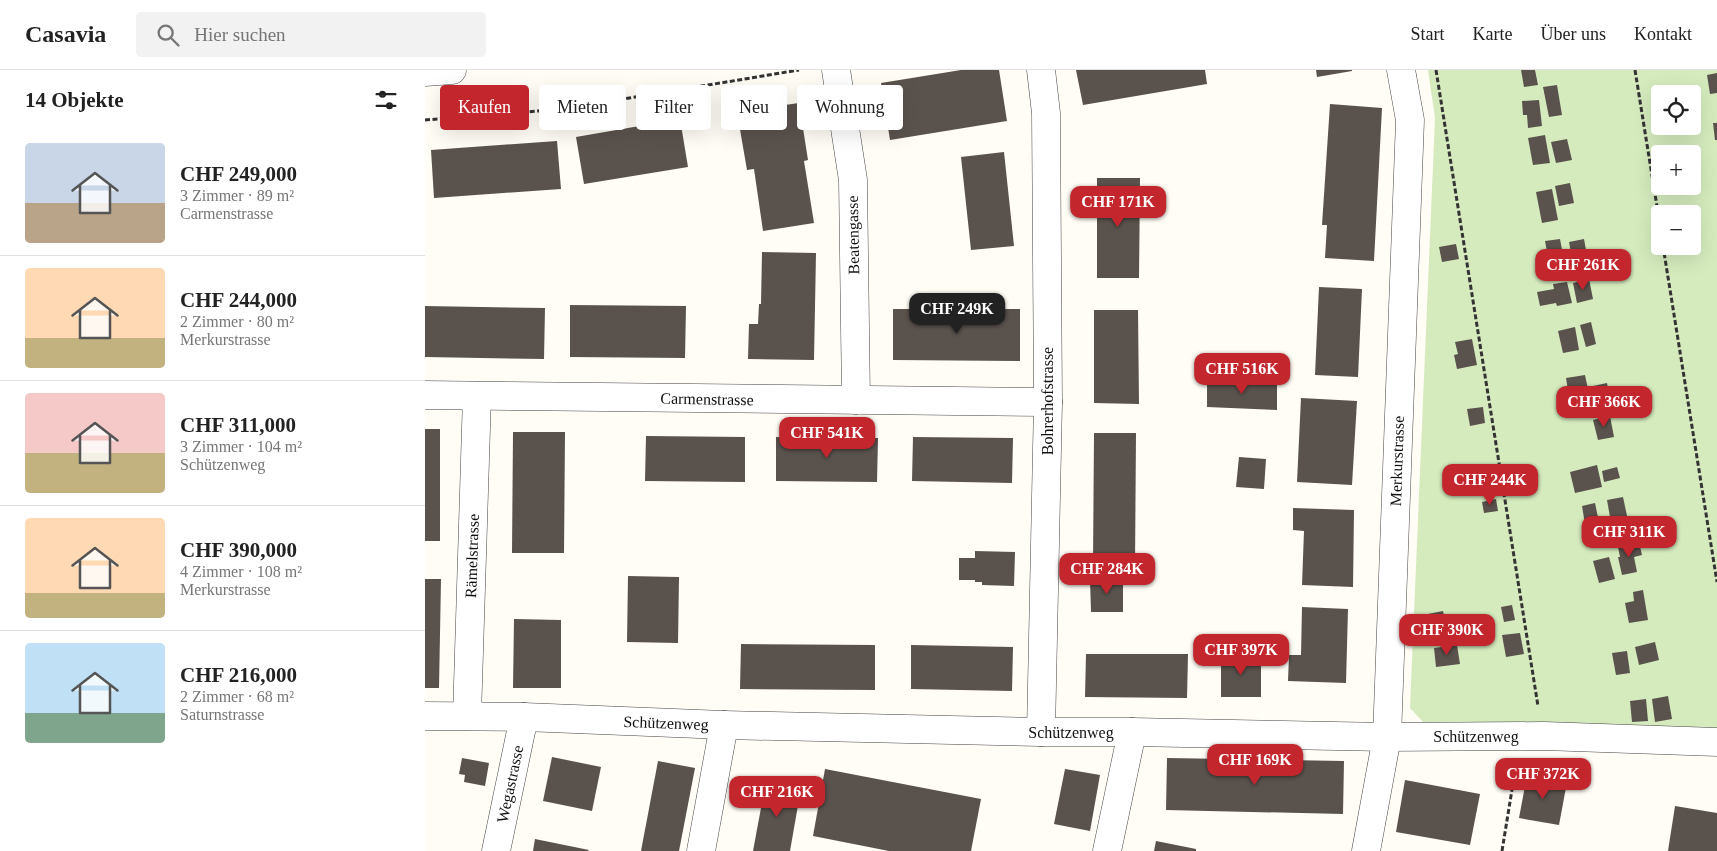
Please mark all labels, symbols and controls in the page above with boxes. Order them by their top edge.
search box [136,12,486,57]
text: Casavia [25,21,106,47]
icon: search [154,21,182,49]
text: Hier suchen [194,24,286,45]
text: Start [1411,24,1445,44]
text: Karte [1473,24,1513,44]
text: Über uns [1541,24,1606,44]
text: Kontakt [1634,24,1692,44]
chip: Kaufen [440,85,529,130]
chip: Mieten [539,85,626,130]
chip: Filter [636,85,711,130]
chip: Neu [721,85,787,130]
chip: Wohnung [797,85,903,130]
map controls [1651,85,1701,255]
button: locate [1651,85,1701,135]
icon: filters [372,86,400,114]
text: 14 Objekte [25,88,124,112]
button: + [1651,145,1701,195]
text: CHF 249,000 [180,162,297,186]
icon: home [65,163,125,223]
pin: CHF 171K [1066,186,1170,228]
text: 3 Zimmer · 89 m² [180,187,294,204]
text: CHF 171K [1081,193,1155,210]
street label: Beatengasse [844,195,863,275]
text: Carmenstrasse [180,205,273,222]
button: − [1651,205,1701,255]
pin: CHF 261K [1531,248,1635,291]
text: CHF 261K [1546,256,1620,273]
icon: home [65,288,125,348]
text: CHF 244,000 [180,288,297,312]
pin: CHF 249K [905,292,1009,335]
text: CHF 249K [920,300,994,317]
text: 2 Zimmer · 80 m² [180,313,294,330]
text: Merkurstrasse [180,331,271,348]
street label: Bohrerhofstrasse [1039,347,1056,455]
pin: CHF 516K [1190,352,1294,395]
text: CHF 516K [1205,360,1279,377]
pin: CHF 366K [1552,386,1656,428]
street label: Carmenstrasse [660,390,754,408]
text: CHF 366K [1567,393,1641,410]
icon: home [65,413,125,473]
text: CHF 311,000 [180,413,296,437]
street label: Merkurstrasse [1387,415,1407,507]
pin: CHF 541K [775,416,879,459]
text: CHF 541K [790,424,864,441]
text: 3 Zimmer · 104 m² [180,438,302,455]
text: Schützenweg [180,456,265,473]
pin: CHF 244K [1438,464,1542,506]
text: CHF 244K [1453,471,1527,488]
street label: Rämelstrasse [462,514,482,598]
pin: CHF 311K [1577,516,1681,558]
text: CHF 311K [1593,523,1665,540]
icon: home [65,538,125,598]
text: CHF 390,000 [180,538,297,562]
pin: CHF 284K [1055,552,1159,595]
text: CHF 284K [1070,560,1144,577]
text: 4 Zimmer · 108 m² [180,563,302,580]
text: Merkurstrasse [180,581,271,598]
pin: CHF 390K [1395,614,1499,656]
text: CHF 390K [1410,621,1484,638]
pin: CHF 397K [1189,634,1293,676]
text: CHF 397K [1204,641,1278,658]
icon: home [65,663,125,723]
text: CHF 216,000 [180,663,297,687]
text: 2 Zimmer · 68 m² [180,688,294,705]
text: Saturnstrasse [180,706,264,723]
street label: Schützenweg [623,713,709,734]
street label: Schützenweg [1028,724,1114,742]
street label: Schützenweg [1433,728,1519,746]
street label: Wegastrasse [494,744,527,824]
pin: CHF 169K [1203,744,1307,786]
text: CHF 169K [1218,751,1292,768]
pin: CHF 372K [1491,758,1595,800]
text: CHF 372K [1506,765,1580,782]
pin: CHF 216K [725,776,829,818]
text: CHF 216K [740,783,814,800]

